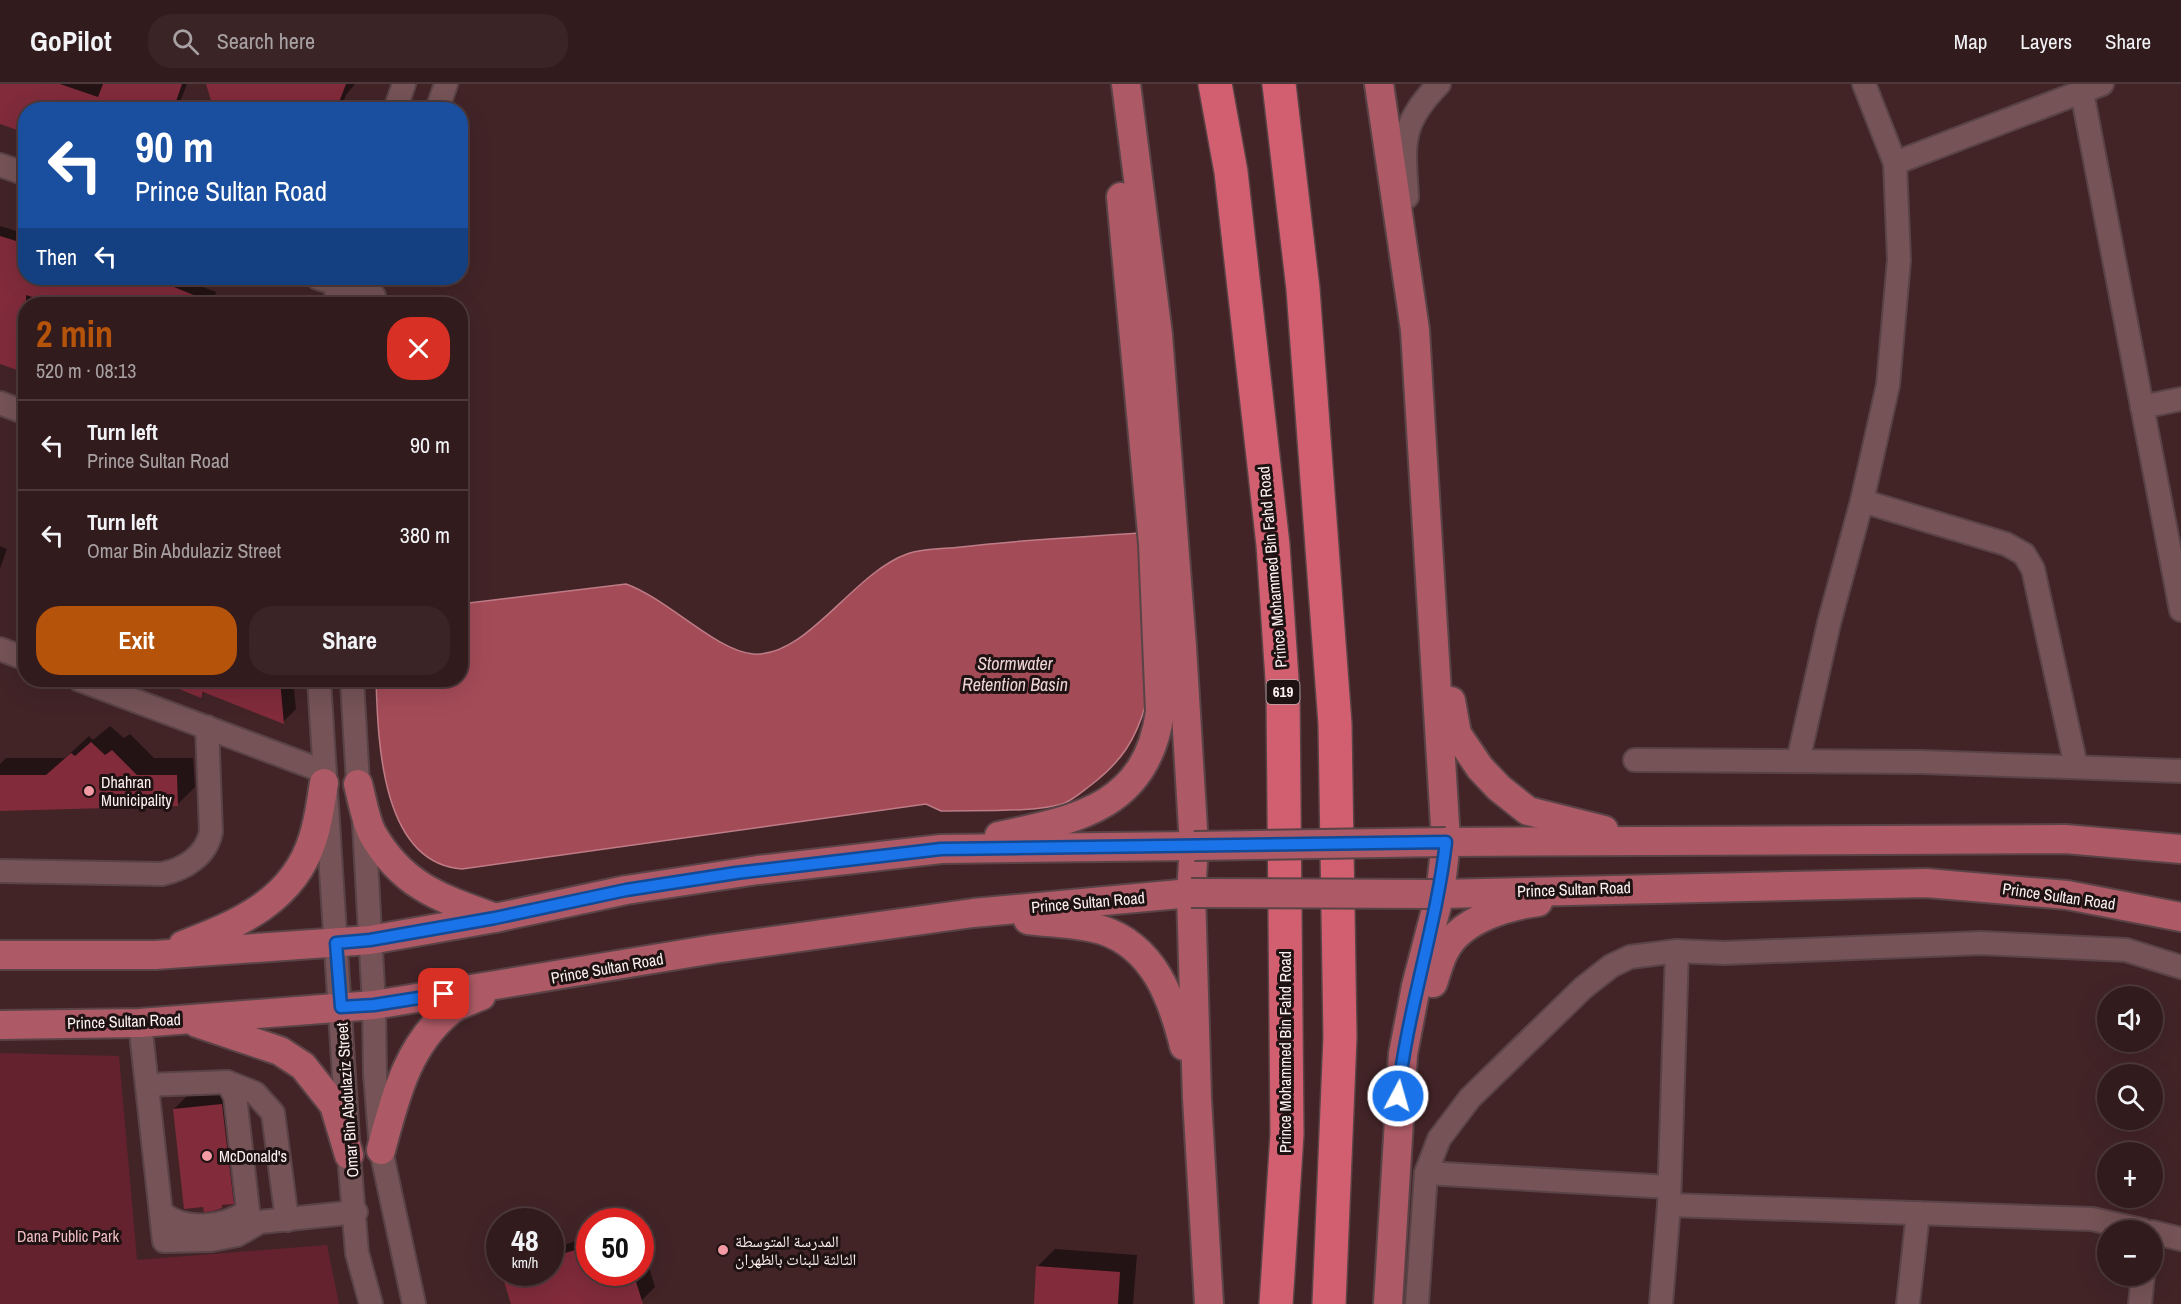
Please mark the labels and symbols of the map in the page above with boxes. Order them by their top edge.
street label: Prince Mohammed Bin Fahd Road [1252,465,1292,669]
water label: Stormwater Retention Basin [962,651,1068,697]
road number: 619 [1266,680,1300,704]
place label: Dhahran Municipality [101,771,172,811]
marker: Dhahran Municipality [82,784,96,798]
street label: Prince Sultan Road [1517,876,1631,902]
street label: Prince Sultan Road [2001,877,2117,915]
street label: Prince Sultan Road [1030,886,1146,918]
street label: Prince Sultan Road [549,947,665,989]
street label: Prince Mohammed Bin Fahd Road [1274,951,1296,1153]
pin [418,968,469,1019]
street label: Prince Sultan Road [67,1008,181,1034]
street label: Omar Bin Abdulaziz Street [331,1021,363,1178]
position arrow [1366,1064,1430,1128]
place label: McDonald's [219,1145,287,1167]
marker: McDonald's [200,1149,214,1163]
speed limit sign: 50 [576,1208,654,1286]
park label: Dana Public Park [17,1225,119,1247]
place label: المدرسة المتوسطة الثالثة للبنات بالظهران [735,1230,856,1270]
marker: المدرسة المتوسطة الثالثة للبنات بالظهران [716,1243,730,1257]

